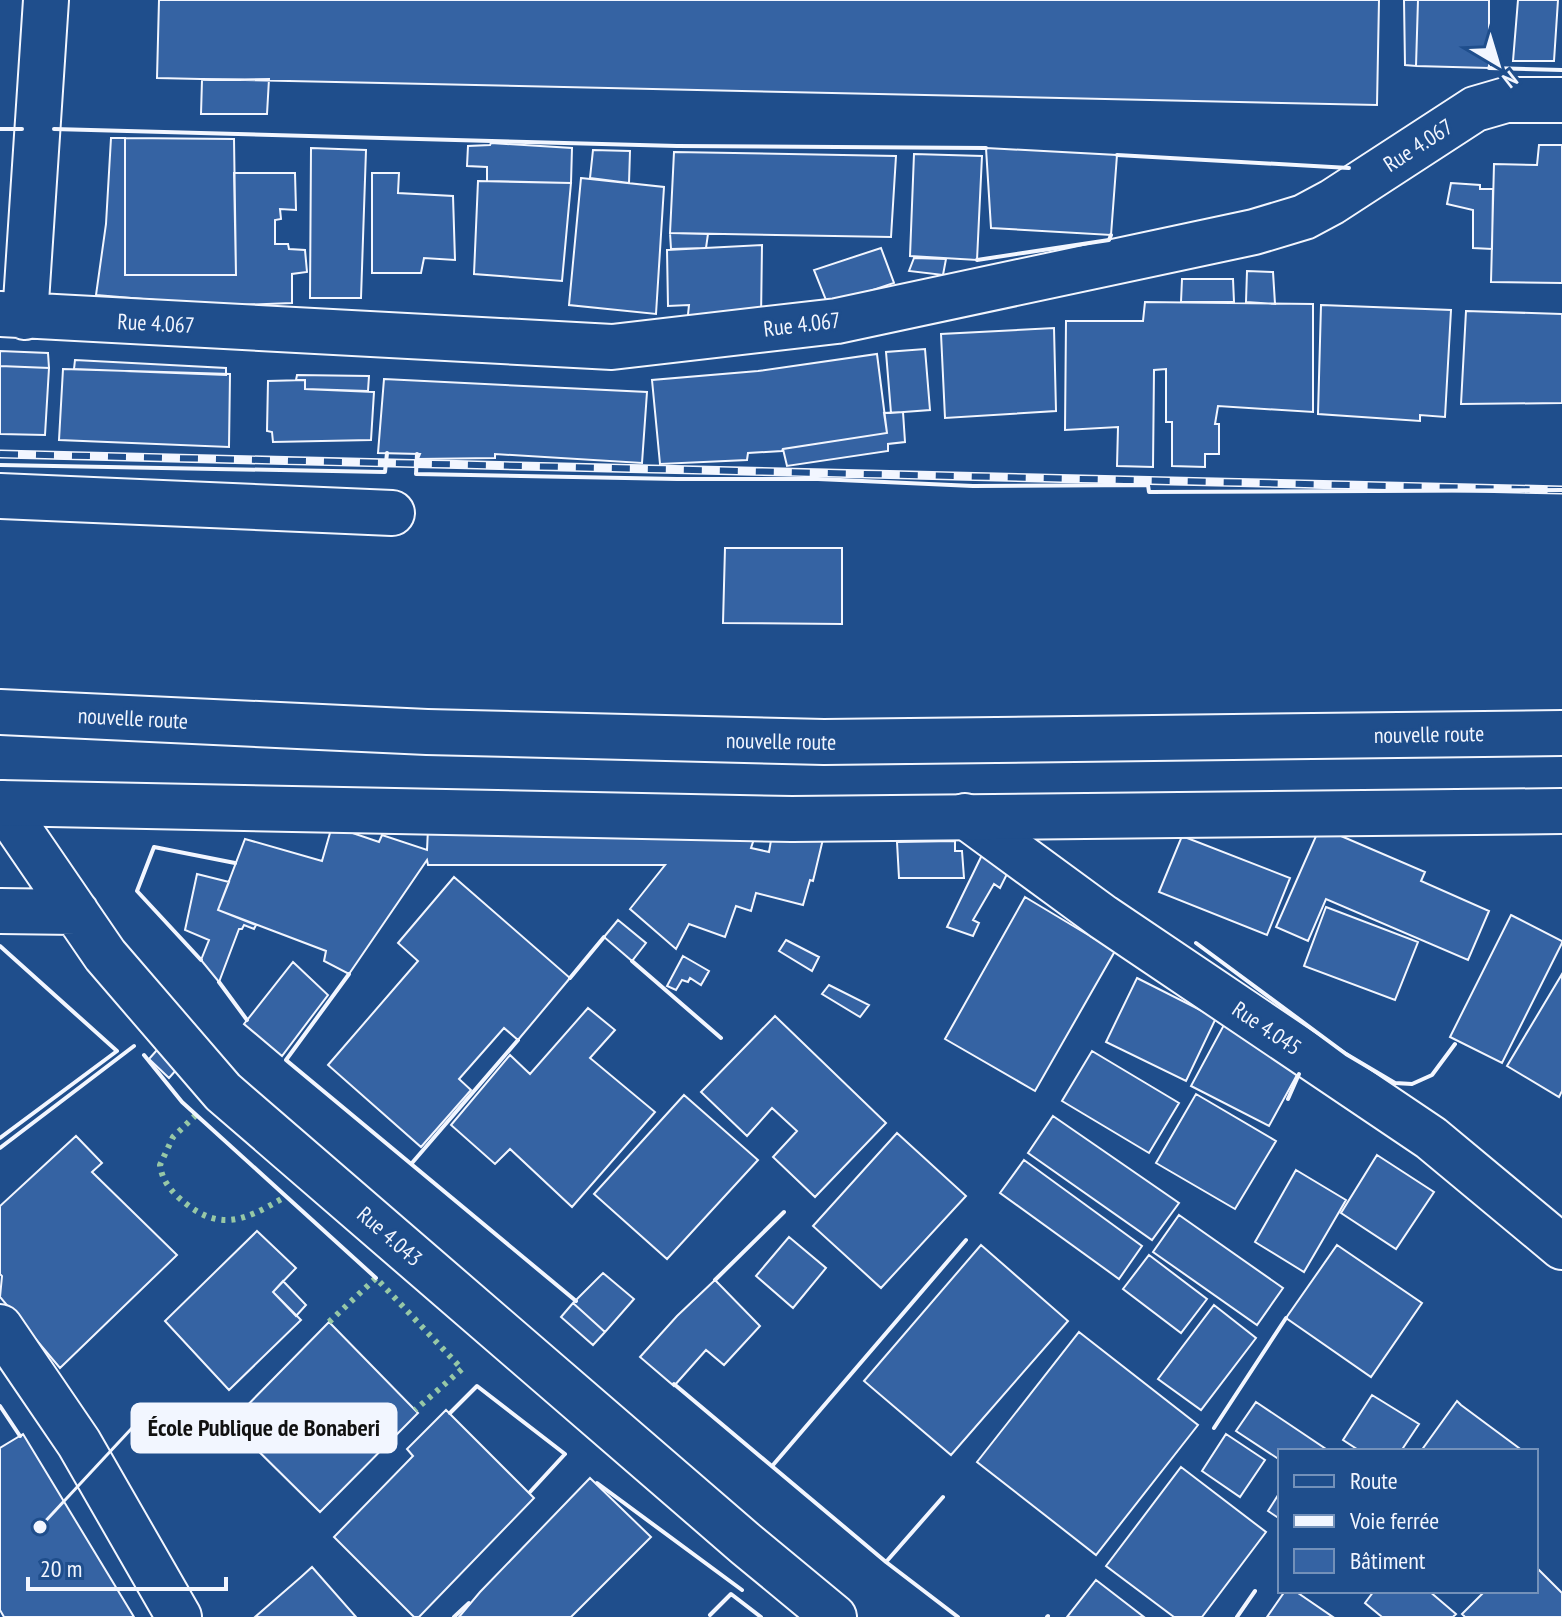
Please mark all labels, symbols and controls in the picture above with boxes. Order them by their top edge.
north arrow [1458,24,1538,104]
text: N [1497,65,1524,94]
street label: Rue 4.067 [1378,112,1458,178]
street label: Rue 4.067 [762,305,842,343]
street label: Rue 4.067 [117,307,195,339]
street label: nouvelle route [77,701,189,735]
street label: nouvelle route [1374,719,1484,749]
street label: nouvelle route [726,726,836,756]
street label: Rue 4.045 [1227,995,1307,1061]
street label: Rue 4.043 [352,1200,428,1272]
callout: École Publique de Bonaberi [132,1404,396,1452]
text: École Publique de Bonaberi [148,1412,380,1443]
legend [1278,1449,1538,1593]
text: Route [1350,1465,1398,1496]
text: Voie ferrée [1349,1505,1439,1536]
scale bar [28,1541,226,1591]
text: Bâtiment [1350,1545,1426,1576]
text: 20 m [40,1553,82,1584]

